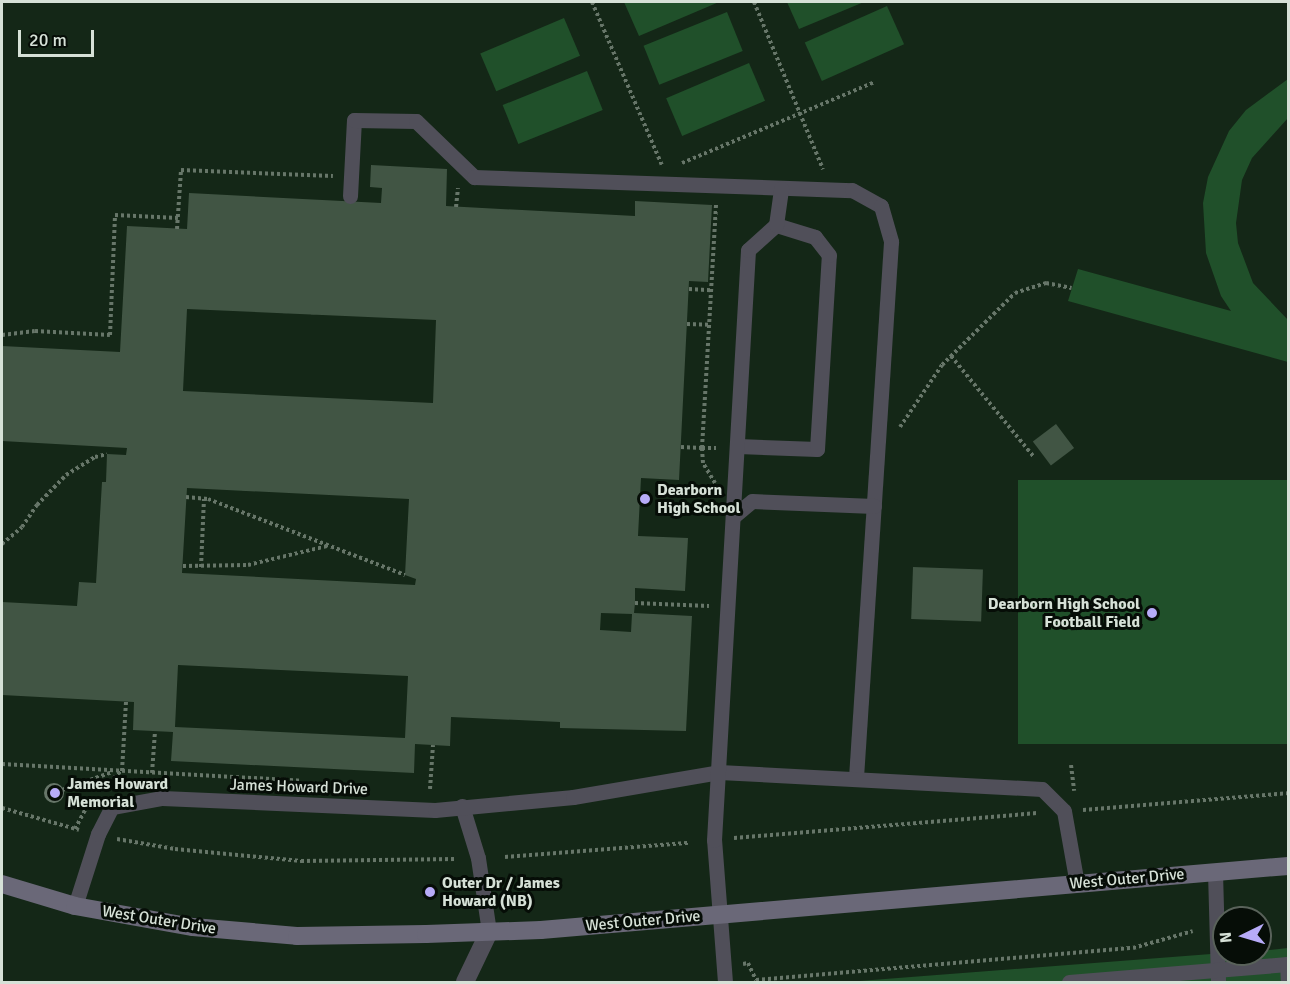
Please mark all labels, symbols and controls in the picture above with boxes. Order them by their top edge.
scale bar [21,18,98,56]
text: 20 m [29,29,67,51]
place label: Dearborn High School [657,480,740,518]
marker: Dearborn High School [638,492,652,506]
place label: Dearborn High School Football Field [988,594,1140,632]
marker: Dearborn High School Football Field [1145,606,1159,620]
place label: James Howard Memorial [67,774,168,812]
street label: James Howard Drive [230,775,368,799]
marker: James Howard Memorial [48,786,62,800]
street label: West Outer Drive [1069,864,1185,894]
place label: Outer Dr / James Howard (NB) [442,873,560,911]
marker: Outer Dr / James Howard (NB) [423,885,437,899]
street label: West Outer Drive [101,902,217,938]
street label: West Outer Drive [585,906,701,936]
north arrow [1212,906,1272,966]
text: N [1216,931,1237,944]

